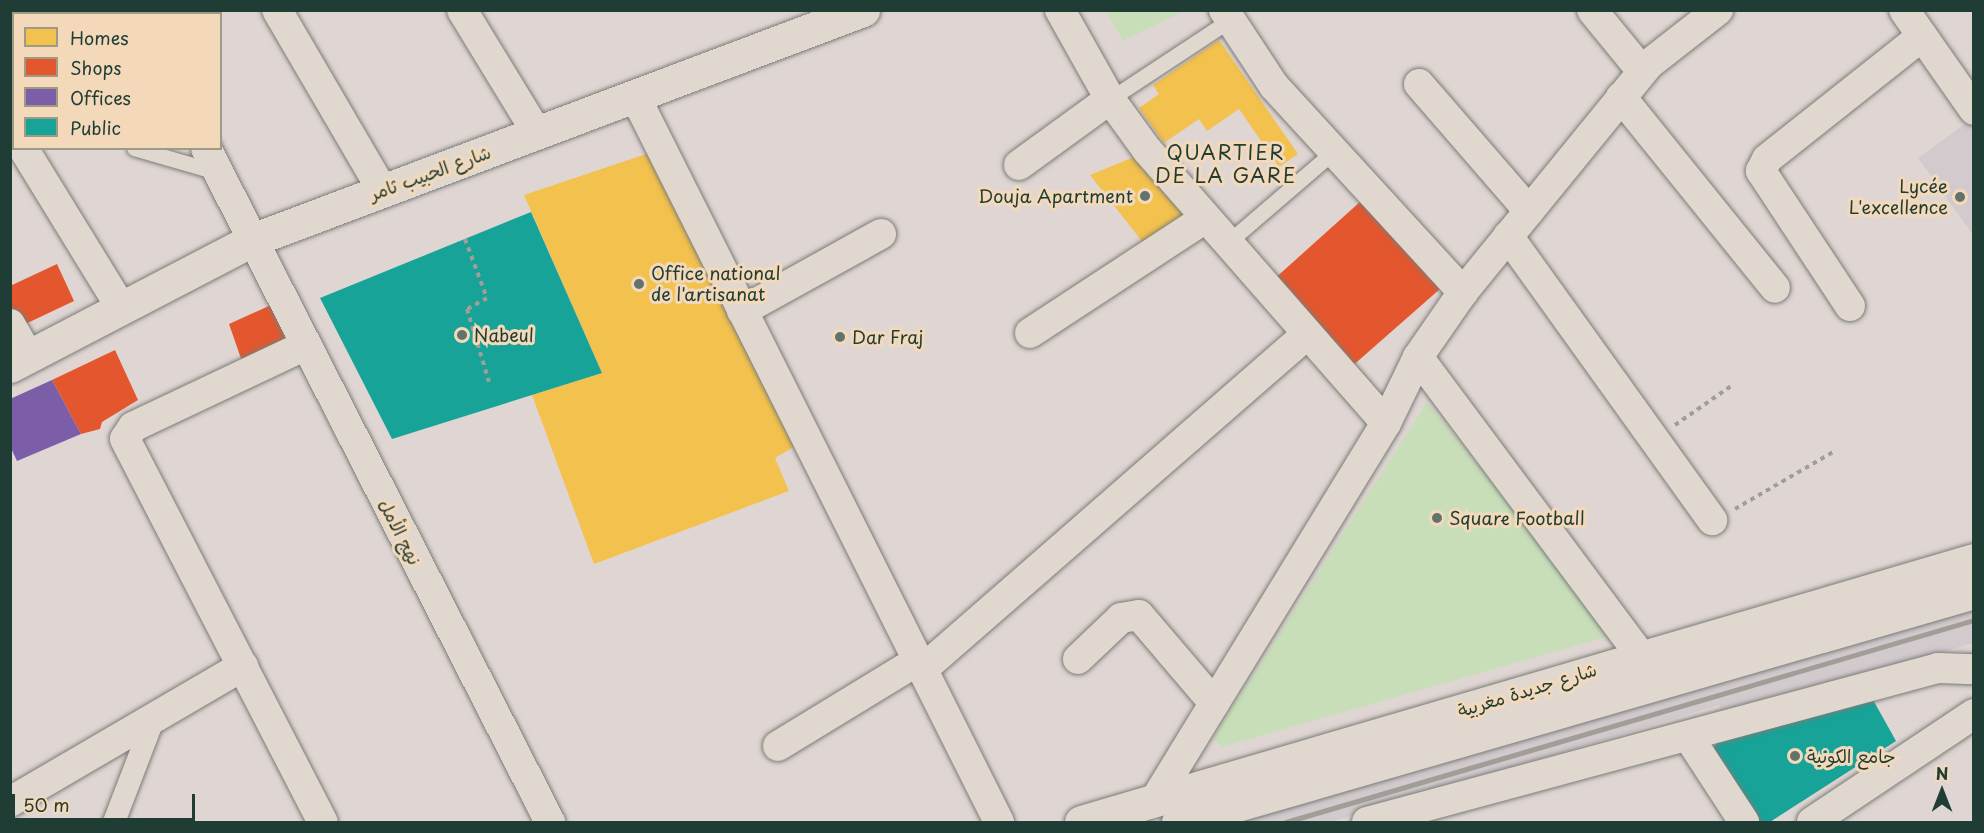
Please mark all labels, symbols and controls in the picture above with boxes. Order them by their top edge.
legend [12,12,222,150]
text: Homes [70,24,128,51]
text: Shops [70,54,121,81]
text: Offices [70,84,131,111]
text: Public [70,114,121,141]
street label: شارع الحبيب ثامر [366,141,494,205]
district label: QUARTIER DE LA GARE [1156,141,1296,188]
place label: Lycée L'excellence [1849,176,1948,219]
place label: Douja Apartment [979,185,1133,207]
marker: Douja Apartment [1138,189,1152,203]
marker: Lycée L'excellence [1953,190,1967,204]
place label: Office national de l'artisanat [651,263,781,306]
marker: Office national de l'artisanat [632,277,646,291]
place label: Nabeul [474,324,534,346]
place label: Dar Fraj [852,326,925,348]
marker: Nabeul [455,328,469,342]
marker: Dar Fraj [833,330,847,344]
street label: نهج الأمل [374,495,426,569]
place label: Square Football [1449,507,1585,529]
marker: Square Football [1430,511,1444,525]
street label: شارع جديدة مغربية [1455,659,1599,721]
place label: جامع الكونية [1807,745,1896,767]
marker: جامع الكونية [1788,749,1802,763]
north arrow [1912,761,1972,821]
text: N [1936,761,1948,785]
scale bar [15,782,198,820]
text: 50 m [23,791,70,818]

